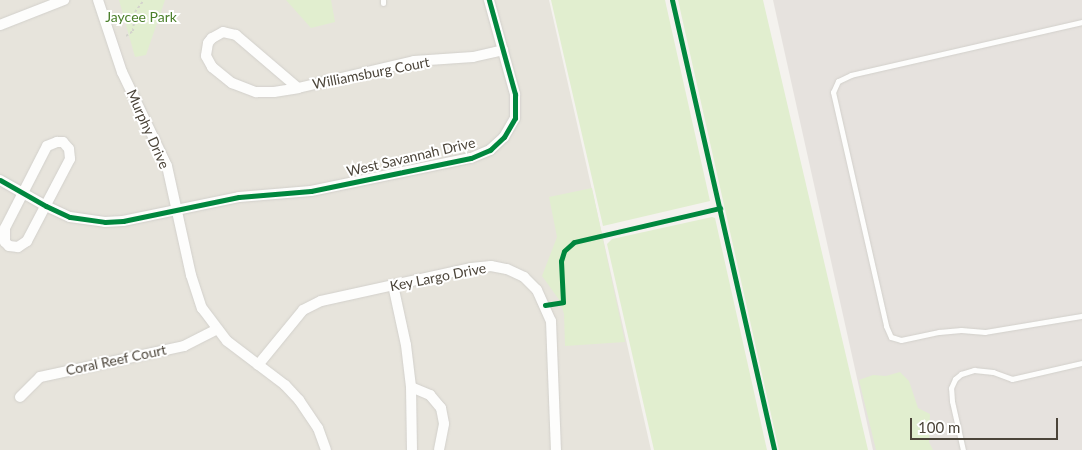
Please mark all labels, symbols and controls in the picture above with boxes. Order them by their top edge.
park label: Jaycee Park [105,9,177,25]
street label: Williamsburg Court [311,53,431,93]
street label: Murphy Drive [123,87,173,171]
street label: West Savannah Drive [345,134,477,180]
street label: Key Largo Drive [388,259,488,295]
street label: Coral Reef Court [64,341,168,379]
scale bar [912,408,1060,440]
text: 100 m [918,418,960,436]

